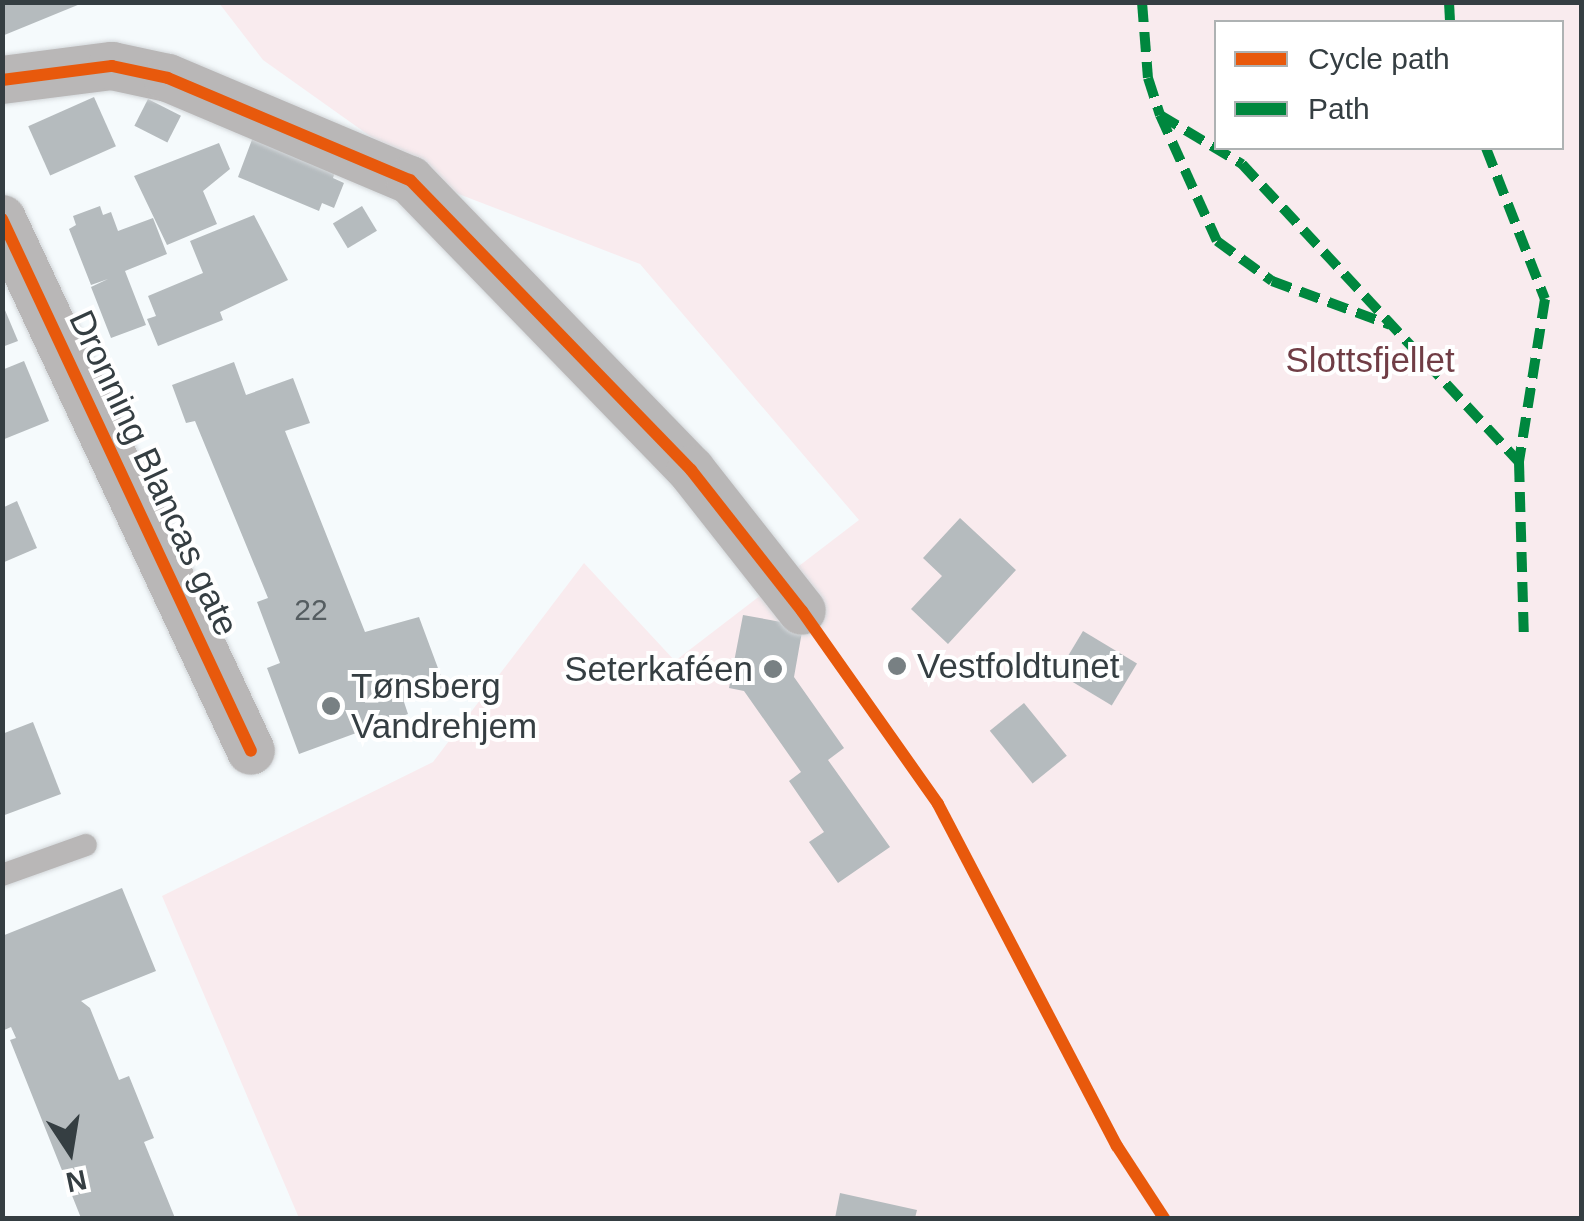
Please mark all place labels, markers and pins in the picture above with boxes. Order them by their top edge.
place label: Vestfoldtunet [917,645,1119,687]
place label: Seterkaféen [564,648,753,690]
marker: Vestfoldtunet [886,655,908,677]
marker: Seterkaféen [762,658,784,680]
place label: Tønsberg Vandrehjem [351,665,537,747]
marker: Tønsberg Vandrehjem [320,695,342,717]

